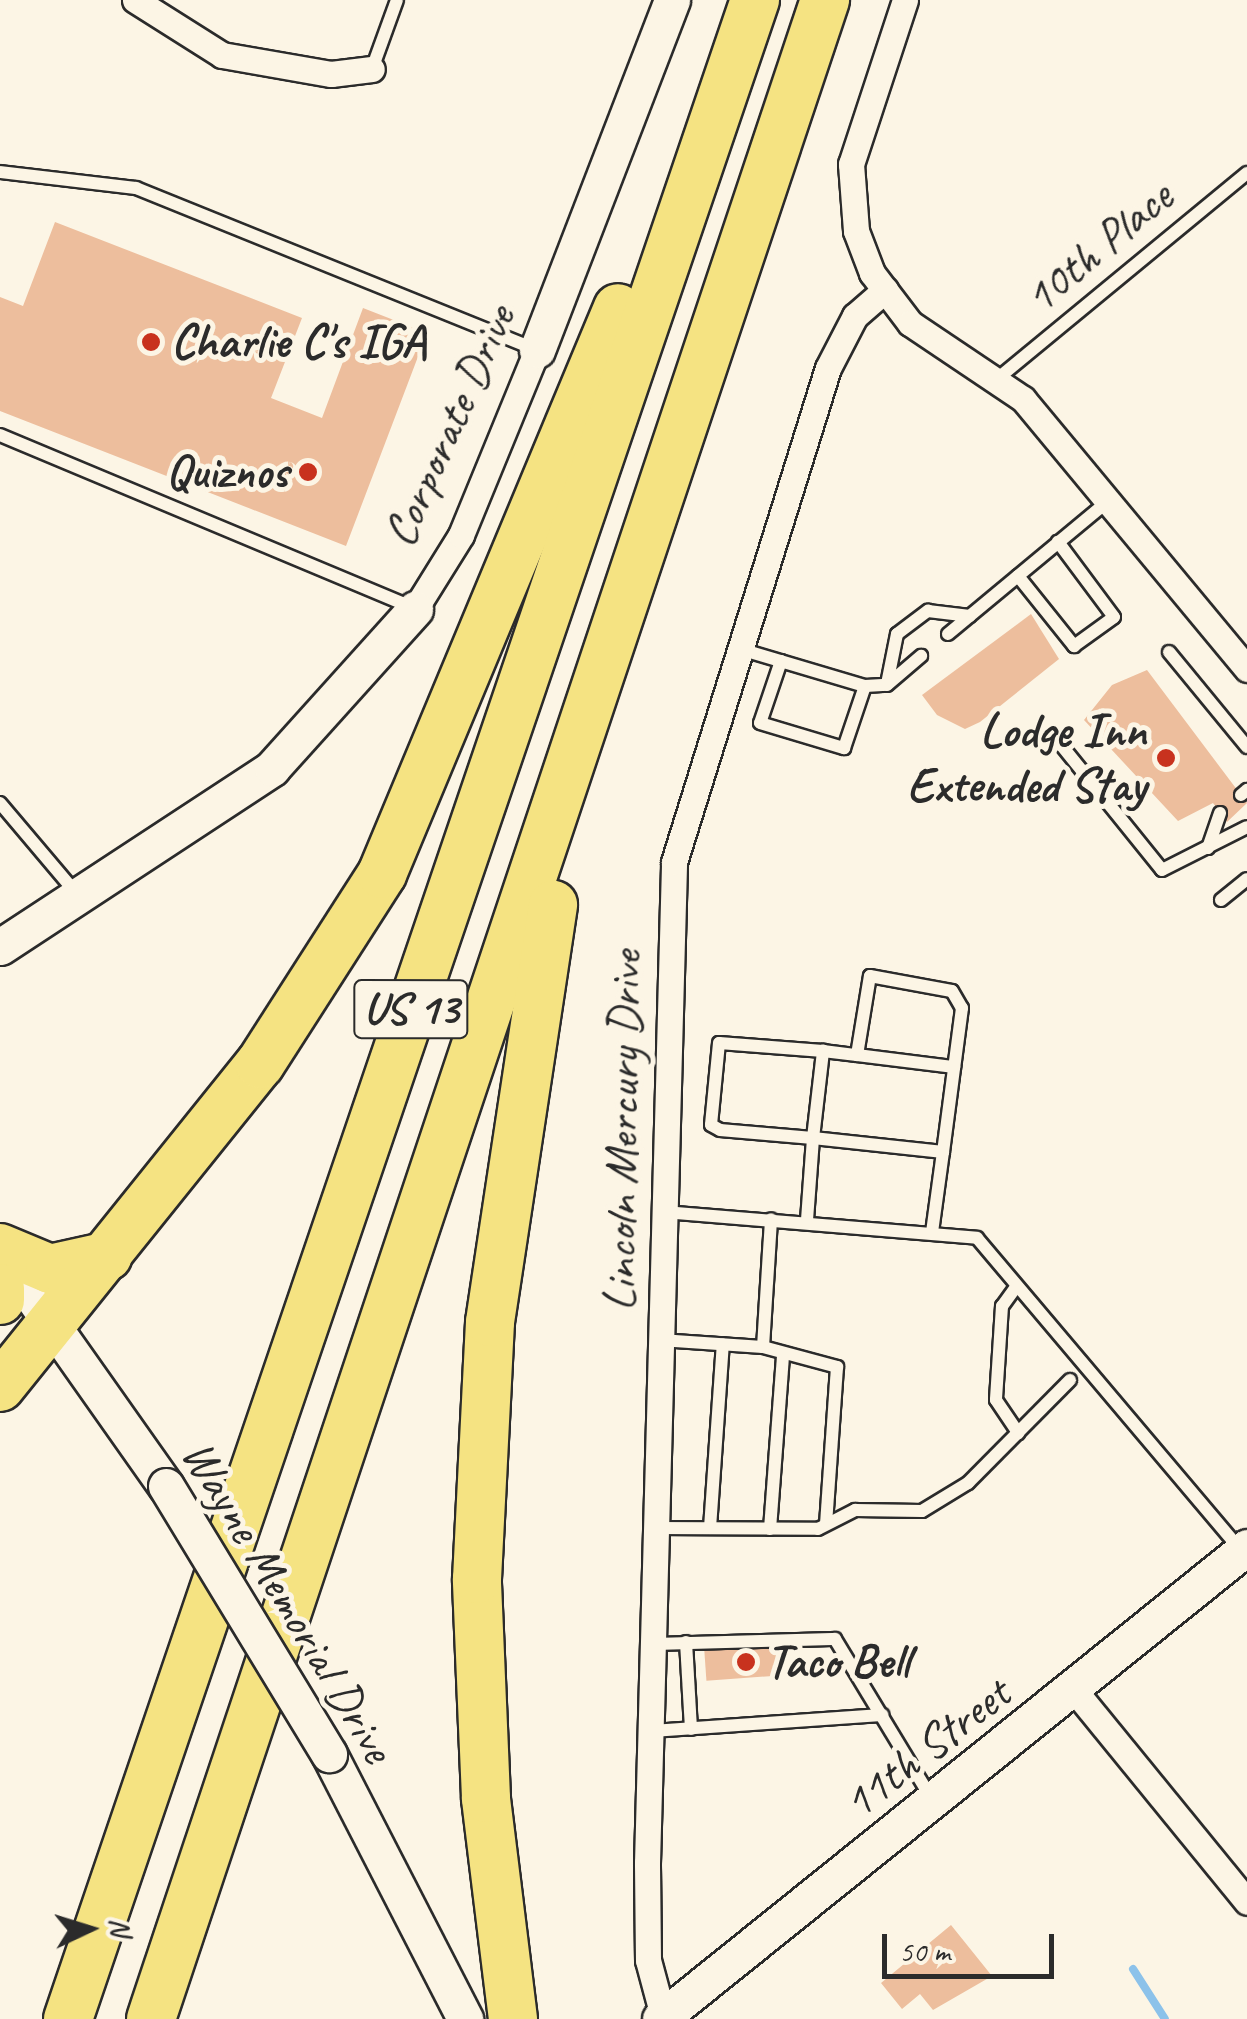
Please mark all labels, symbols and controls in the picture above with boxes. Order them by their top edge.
street label: 10th Place [1012,168,1184,326]
street label: Corporate Drive [370,296,528,556]
place label: Charlie C's IGA [171,313,425,371]
marker: Charlie C's IGA [140,331,162,353]
place label: Quiznos [166,443,288,501]
marker: Quiznos [297,461,319,483]
place label: Lodge Inn Extended Stay [905,701,1146,814]
marker: Lodge Inn Extended Stay [1155,747,1177,769]
street label: Lincoln Mercury Drive [590,950,654,1312]
road number: US 13 [351,969,471,1049]
street label: Wayne Memorial Drive [169,1429,407,1773]
place label: Taco Bell [766,1633,910,1691]
marker: Taco Bell [735,1651,757,1673]
street label: 11th Street [831,1665,1021,1831]
north arrow [40,1879,140,1979]
scale bar [887,1914,1060,1976]
text: N [102,1917,138,1937]
text: 50 m [899,1932,950,1970]

